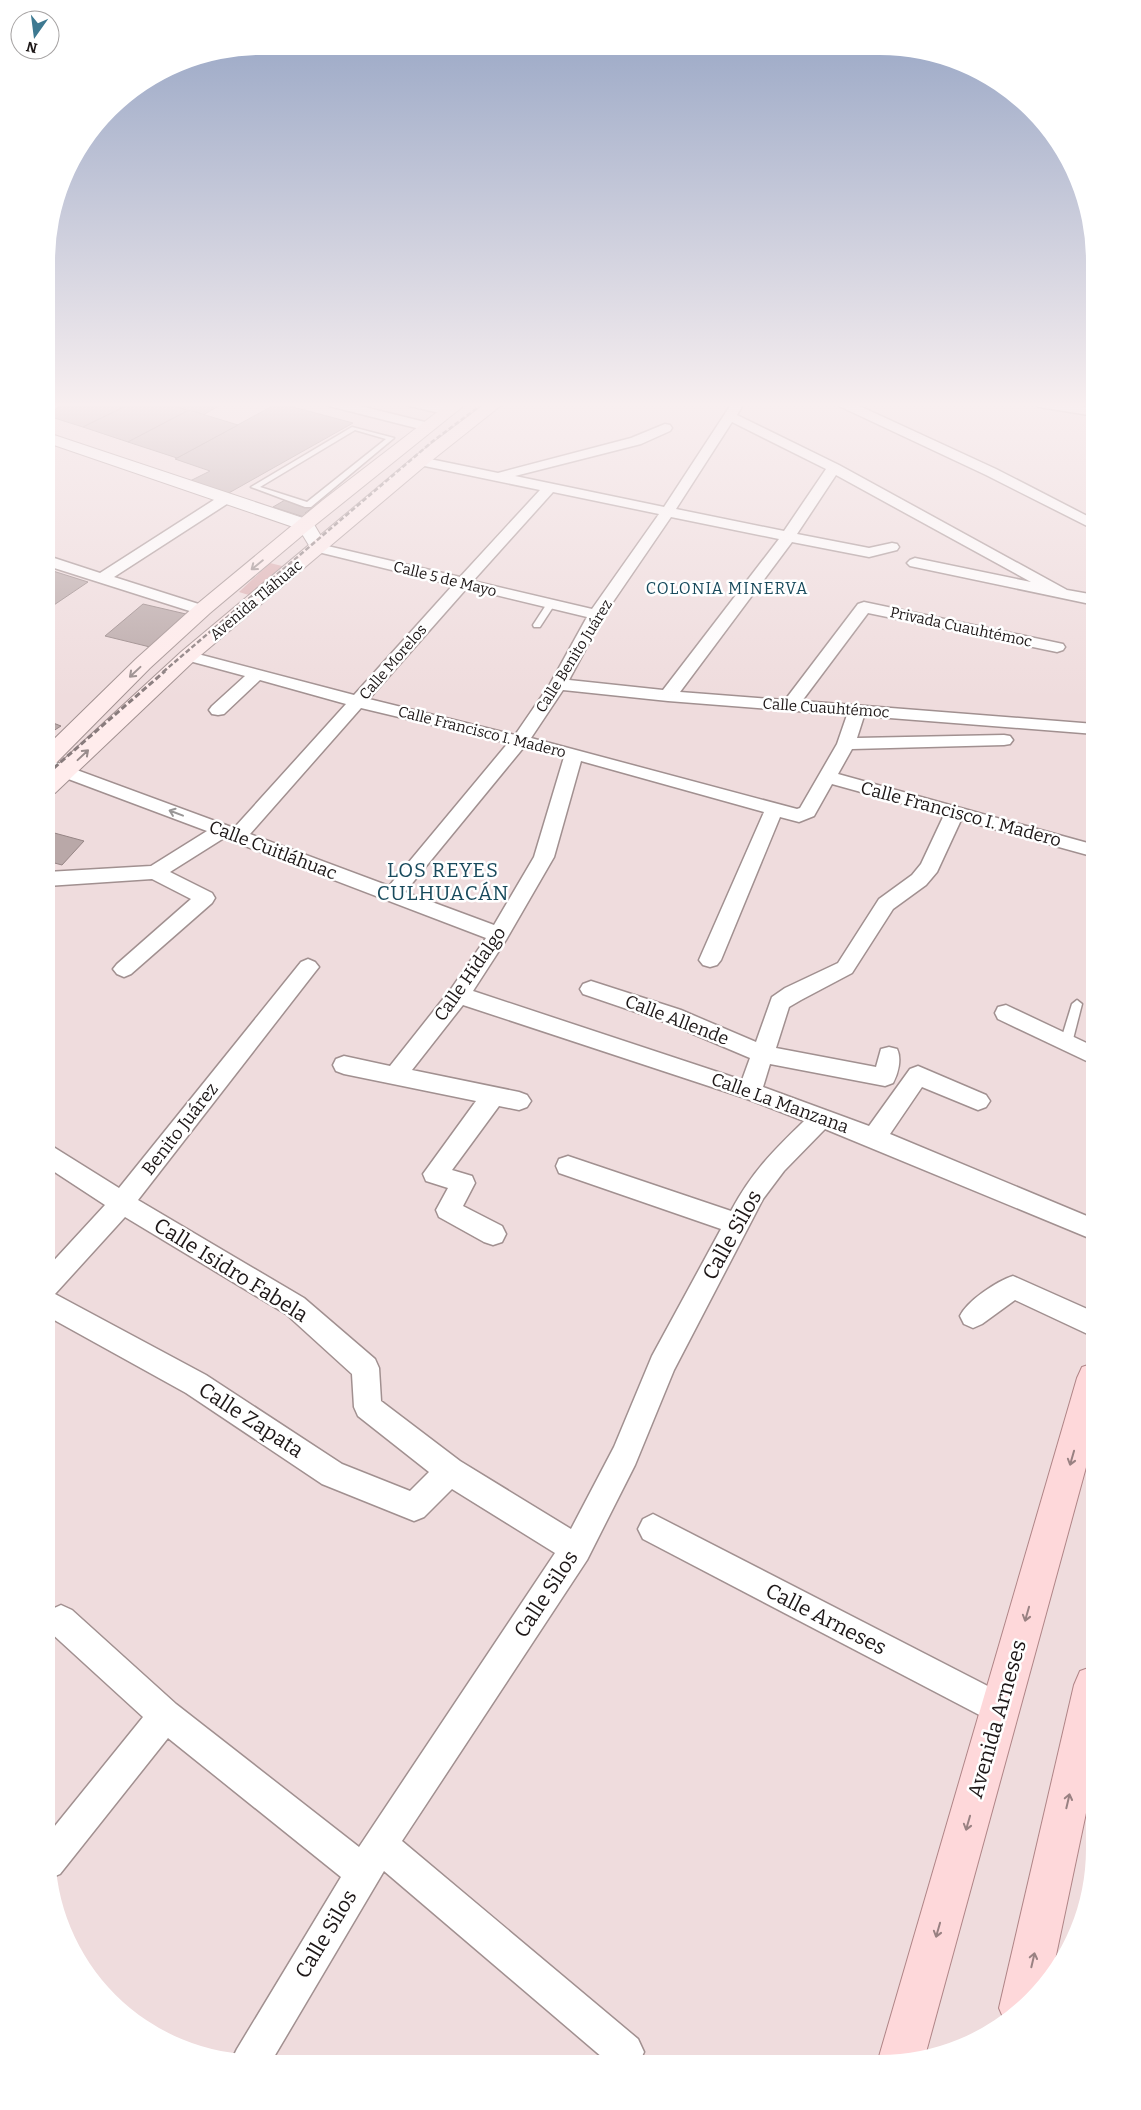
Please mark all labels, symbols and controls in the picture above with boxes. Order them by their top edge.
north arrow [10,10,60,60]
text: N [24,38,39,57]
street label: Avenida Tláhuac [206,556,306,644]
street label: Calle 5 de Mayo [392,557,498,601]
one-way arrow [251,559,264,570]
district label: COLONIA MINERVA [646,579,808,598]
street label: Calle Benito Juárez [532,596,616,716]
street label: Privada Cuauhtémoc [888,603,1034,651]
street label: Calle Morelos [355,621,431,703]
one-way arrow [129,666,142,678]
street label: Calle Cuauhtémoc [762,695,890,721]
street label: Calle Francisco I. Madero [396,702,568,762]
one-way arrow [76,749,89,761]
street label: Calle Francisco I. Madero [858,777,1064,851]
one-way arrow [169,808,184,817]
street label: Calle Cuitláhuac [206,816,340,884]
district label: LOS REYES CULHUACÁN [377,858,509,905]
street label: Calle Hidalgo [429,923,511,1025]
street label: Calle Allende [622,990,732,1050]
street label: Calle La Manzana [708,1068,852,1138]
street label: Benito Juárez [137,1078,223,1180]
street label: Calle Silos [697,1186,767,1284]
street label: Calle Isidro Fabela [149,1212,313,1328]
street label: Calle Zapata [194,1376,309,1464]
one-way arrow [1066,1450,1076,1466]
street label: Calle Silos [508,1546,584,1642]
street label: Calle Arneses [761,1577,891,1661]
one-way arrow [1022,1606,1031,1622]
street label: Avenida Arneses [962,1637,1032,1801]
one-way arrow [1064,1794,1073,1810]
one-way arrow [962,1815,972,1831]
street label: Calle Silos [289,1885,363,1983]
one-way arrow [932,1921,942,1937]
one-way arrow [1029,1953,1038,1969]

